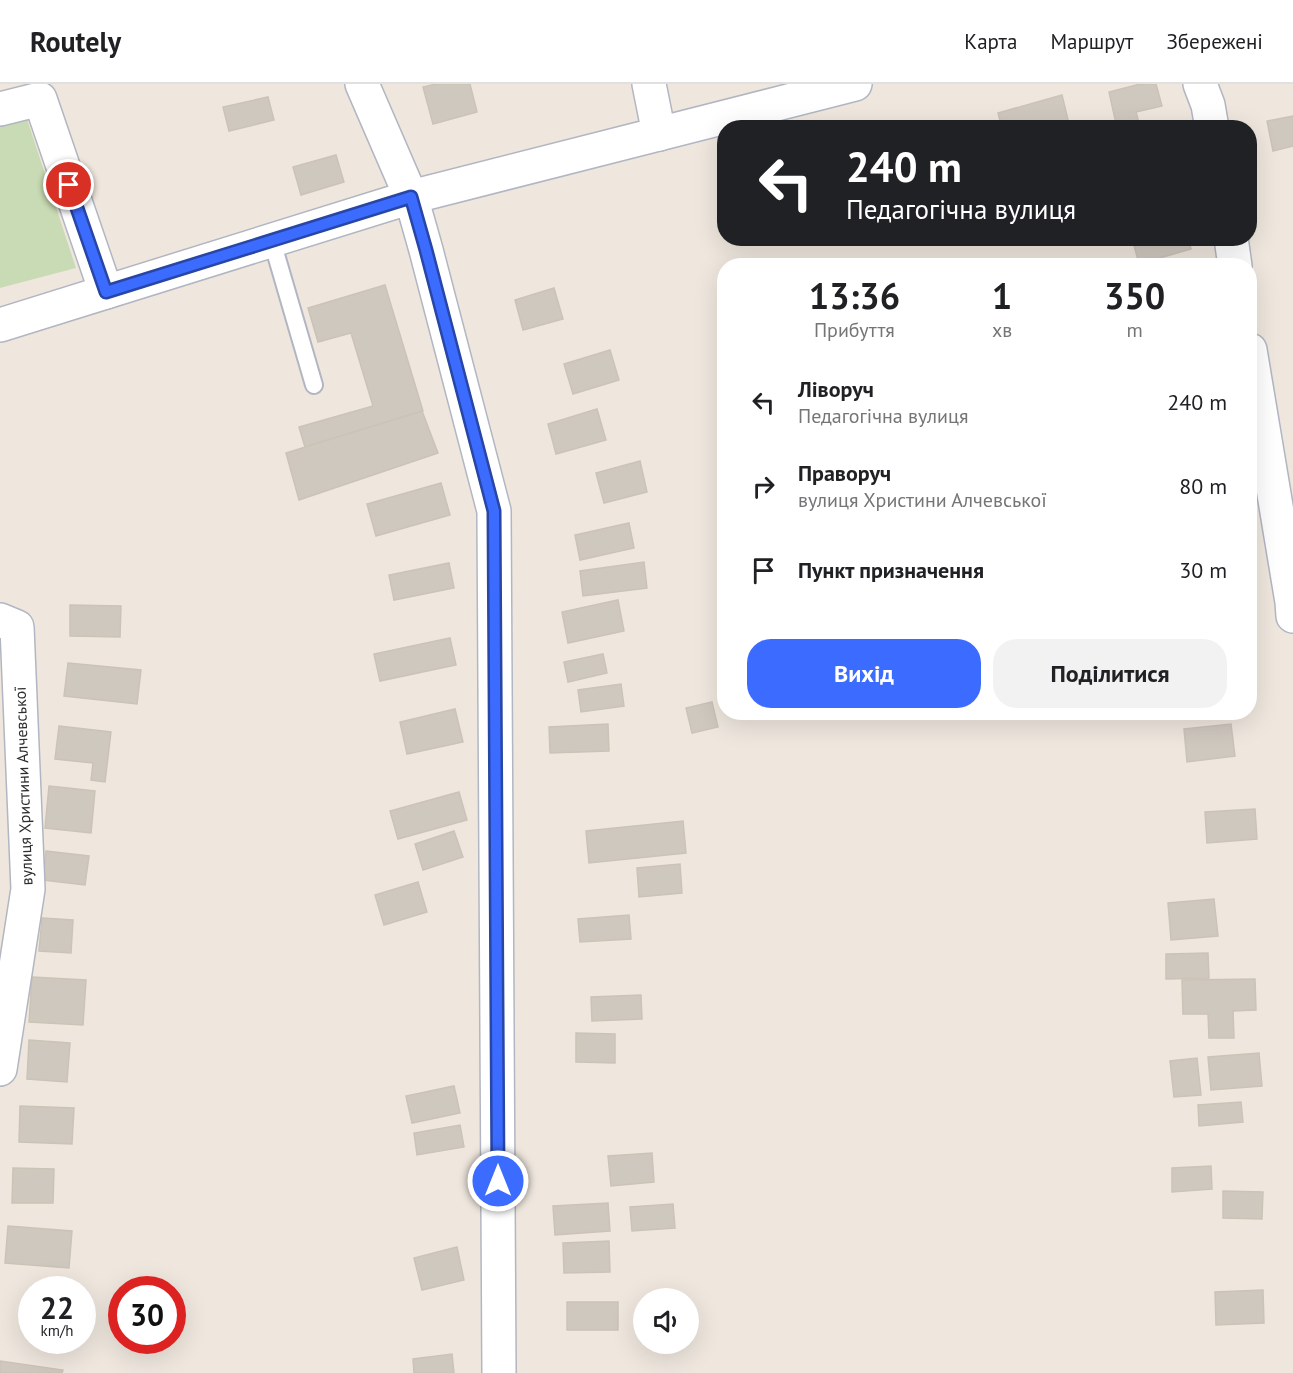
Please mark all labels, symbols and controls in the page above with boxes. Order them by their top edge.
text: Routely [30,23,121,60]
text: Карта [964,28,1017,55]
text: Маршрут [1050,28,1133,55]
text: Збережені [1166,28,1263,55]
text: 240 m [846,139,962,194]
icon: left [747,144,825,222]
pin [43,159,94,210]
icon: arrive [52,168,85,201]
text: Педагогічна вулиця [846,192,1076,226]
text: 13:36 [809,272,900,319]
text: 1 [992,272,1012,319]
text: 350 [1104,272,1165,319]
text: Прибуття [814,317,895,343]
text: хв [992,317,1012,343]
text: m [1126,317,1143,343]
text: Ліворуч [798,375,874,403]
icon: left [747,386,780,419]
text: 240 m [1167,388,1227,416]
text: Педагогічна вулиця [798,403,968,429]
text: Праворуч [798,459,891,487]
icon: right [747,470,780,503]
text: 80 m [1179,472,1227,500]
text: вулиця Христини Алчевської [798,487,1047,513]
icon: arrive [747,554,780,587]
text: Пункт призначення [798,556,984,584]
text: 30 m [1179,556,1227,584]
button: Вихід [747,639,981,708]
button: Поділитися [993,639,1227,708]
street label: вулиця Христини Алчевської [10,686,36,886]
position arrow [466,1149,530,1213]
speed limit sign: 30 [108,1276,186,1354]
text: 22 [40,1288,74,1327]
map controls [633,1288,699,1354]
button: sound [633,1288,699,1354]
text: km/h [41,1321,73,1340]

